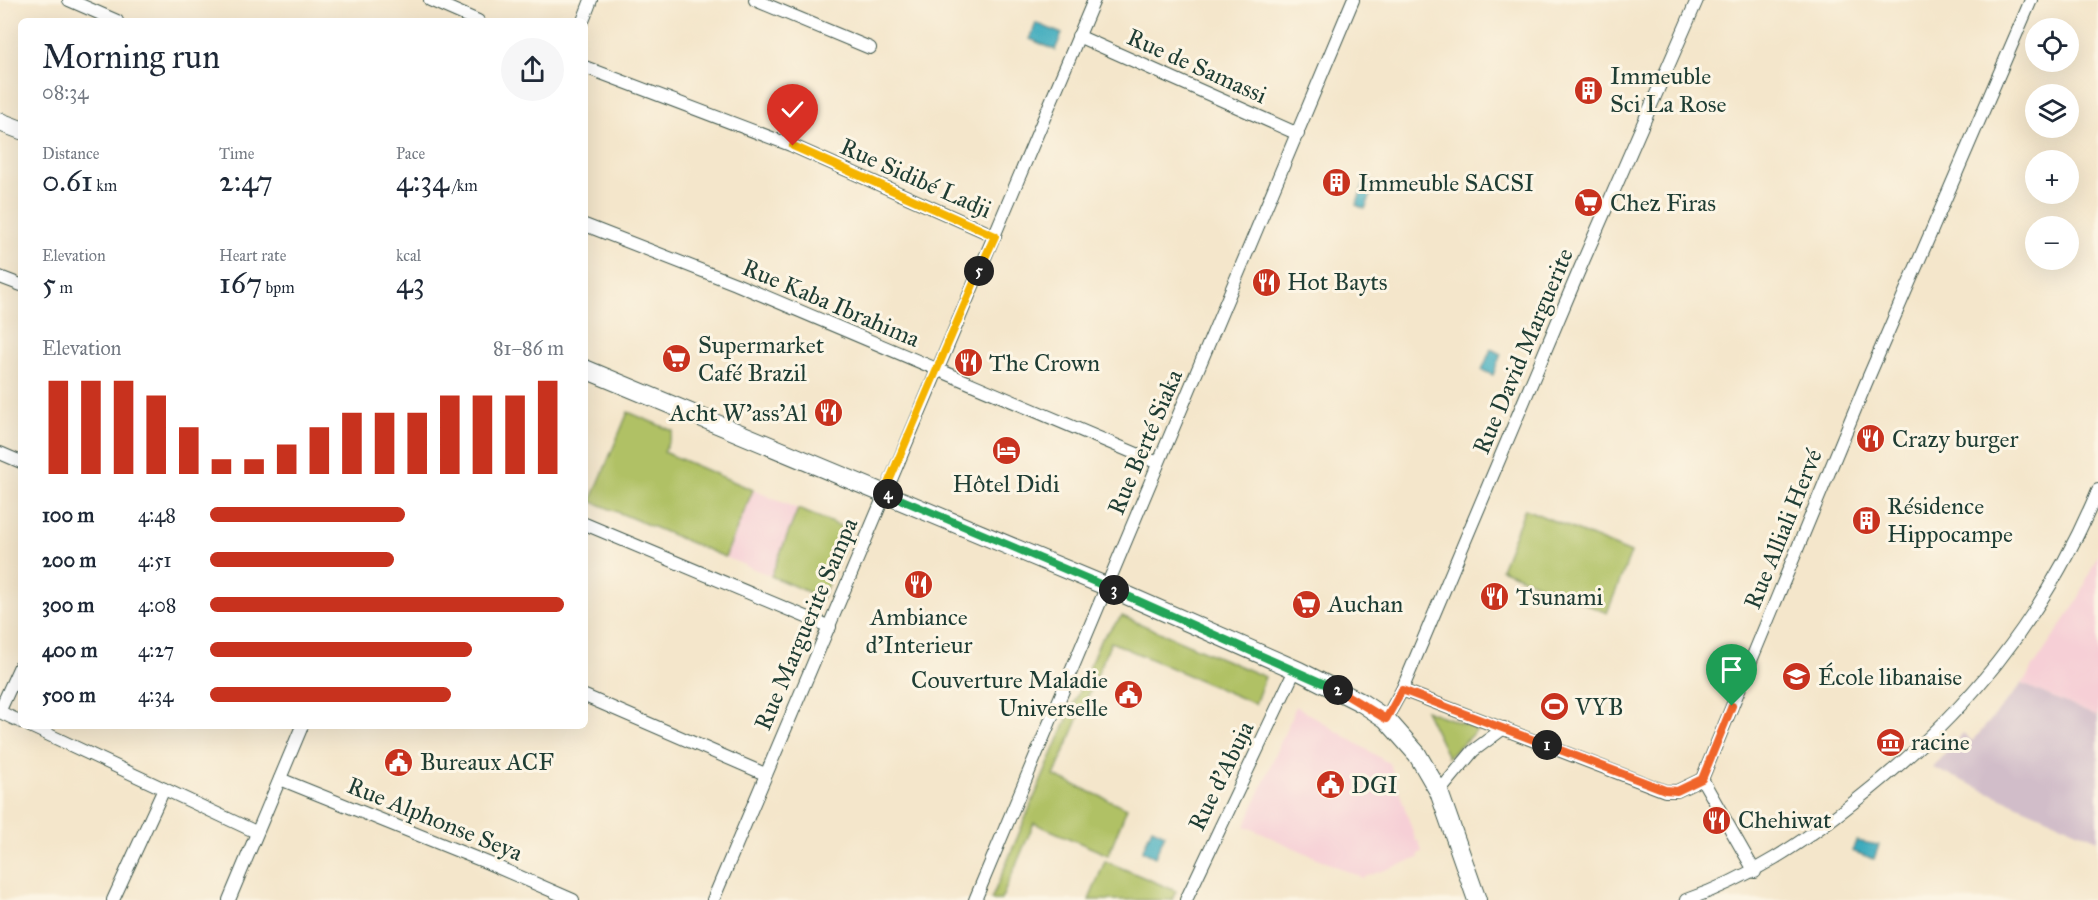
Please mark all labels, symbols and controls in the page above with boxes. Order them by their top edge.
map controls [2025,18,2079,270]
button: locate [2025,18,2079,72]
street label: Rue de Samassi [1122,22,1272,110]
text: Morning run [42,37,220,77]
button: share [501,38,564,101]
place label: Immeuble Sci La Rose [1610,61,1726,119]
building icon: Immeuble Sci La Rose [1573,74,1605,106]
text: 08:34 [42,80,88,104]
pin [767,84,818,146]
button: layers [2025,84,2079,138]
icon: check [776,93,809,126]
street label: Rue Sidibé Ladji [836,131,997,225]
text: Distance [42,144,99,163]
text: Time [219,144,254,163]
text: Pace [396,144,425,163]
button: + [2025,150,2079,204]
text: 0.61 [42,163,93,199]
text: 2:47 [219,163,273,199]
text: 4:34 [396,163,449,199]
building icon: Immeuble SACSI [1321,167,1353,199]
place label: Immeuble SACSI [1358,168,1534,198]
text: km [93,176,117,195]
text: /km [449,176,478,195]
supermarket icon: Chez Firas [1573,187,1605,219]
place label: Chez Firas [1610,188,1716,218]
button: − [2025,216,2079,270]
street label: Rue David Marguerite [1466,243,1580,459]
text: Elevation [42,246,106,265]
text: Heart rate [219,246,286,265]
text: kcal [396,246,421,265]
street label: Rue Kaba Ibrahima [738,252,925,354]
pin: 5 [964,256,994,286]
text: 5 [975,261,983,280]
text: 5 [42,265,56,301]
text: 167 [219,265,262,301]
text: 43 [396,265,425,301]
restaurant icon: Hot Bayts [1250,266,1282,298]
place label: Hot Bayts [1287,267,1388,297]
text: m [56,278,73,297]
text: bpm [262,278,295,297]
place label: Supermarket Café Brazil [698,330,825,388]
text: Elevation [42,336,121,360]
text: 81–86 m [493,336,564,360]
supermarket icon: Supermarket Café Brazil [661,343,693,375]
restaurant icon: The Crown [952,347,984,379]
place label: The Crown [989,348,1100,378]
street label: Rue Berté Siaka [1101,364,1189,519]
restaurant icon: Acht W'ass'Al [812,397,844,429]
place label: Acht W'ass'Al [669,398,808,428]
restaurant icon: Crazy burger [1855,423,1887,455]
place label: Crazy burger [1892,424,2018,454]
hotel icon: Hôtel Didi [990,435,1022,467]
street label: Rue Alliali Hervé [1737,445,1829,613]
place label: Hôtel Didi [953,469,1060,499]
pin: 4 [873,479,903,509]
text: 4 [884,484,892,503]
place label: Résidence Hippocampe [1887,491,2013,549]
text: 100 m [42,503,94,527]
text: 4:48 [138,503,176,527]
building icon: Résidence Hippocampe [1850,504,1882,536]
street label: Rue Marguerite Sampa [748,512,865,735]
text: 200 m [42,548,96,572]
text: 4:51 [138,548,171,572]
restaurant icon: Ambiance d'Interieur [903,568,935,600]
pin: 3 [1099,575,1129,605]
text: 3 [1111,580,1117,599]
restaurant icon: Tsunami [1479,581,1511,613]
place label: Tsunami [1516,582,1604,612]
supermarket icon: Auchan [1291,588,1323,620]
place label: Auchan [1327,589,1403,619]
text: 300 m [42,593,94,617]
text: 4:08 [138,593,176,617]
place label: Ambiance d'Interieur [866,602,972,660]
text: 400 m [42,638,98,662]
text: 4:27 [138,638,174,662]
pin [1706,644,1757,706]
icon: arrive [1715,653,1748,686]
school or university icon: École libanaise [1781,661,1813,693]
place label: École libanaise [1818,662,1962,692]
place label: Couverture Maladie Universelle [911,665,1108,723]
pin: 2 [1323,675,1353,705]
public building icon: Couverture Maladie Universelle [1113,678,1145,710]
text: 2 [1334,680,1342,699]
text: 500 m [42,683,96,707]
text: 4:34 [138,683,173,707]
sports icon: VYB [1538,691,1570,723]
place label: VYB [1574,692,1624,722]
street label: Rue d'Abuja [1182,716,1261,836]
museum icon: racine [1874,726,1906,758]
place label: racine [1911,727,1970,757]
pin: 1 [1532,730,1562,760]
text: 1 [1544,735,1550,754]
public building icon: Bureaux ACF [383,746,415,778]
place label: Bureaux ACF [420,747,554,777]
public building icon: DGI [1314,769,1346,801]
street label: Rue Alphonse Seya [343,770,528,868]
place label: DGI [1351,770,1398,800]
restaurant icon: Chehiwat [1701,804,1733,836]
place label: Chehiwat [1738,805,1832,835]

